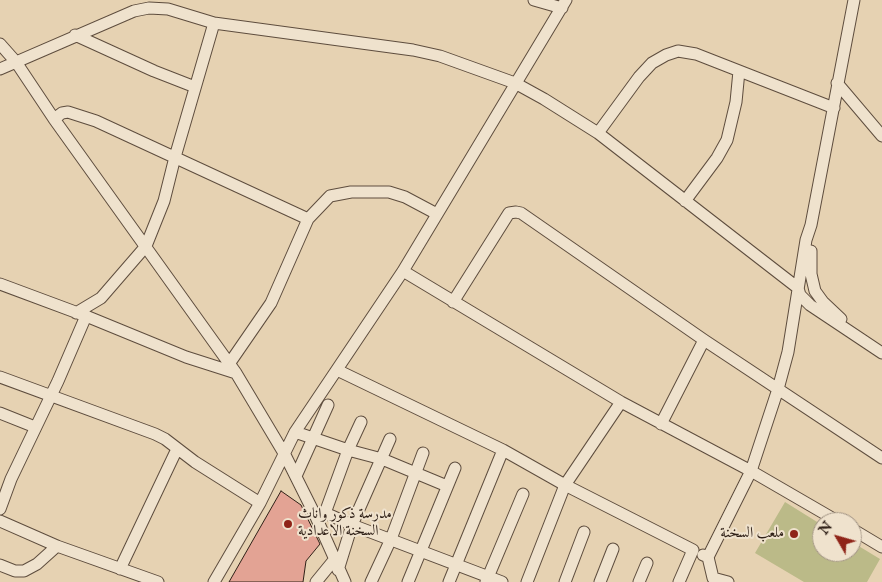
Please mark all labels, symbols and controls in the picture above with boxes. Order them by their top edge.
place label: مدرسة ذكور واناث السخنة الاعدادية [298,506,392,541]
north arrow [812,512,862,562]
marker: مدرسة ذكور واناث السخنة الاعدادية [282,518,294,530]
text: N [815,518,837,539]
place label: ملعب السخنة [720,525,784,543]
marker: ملعب السخنة [788,528,800,540]

